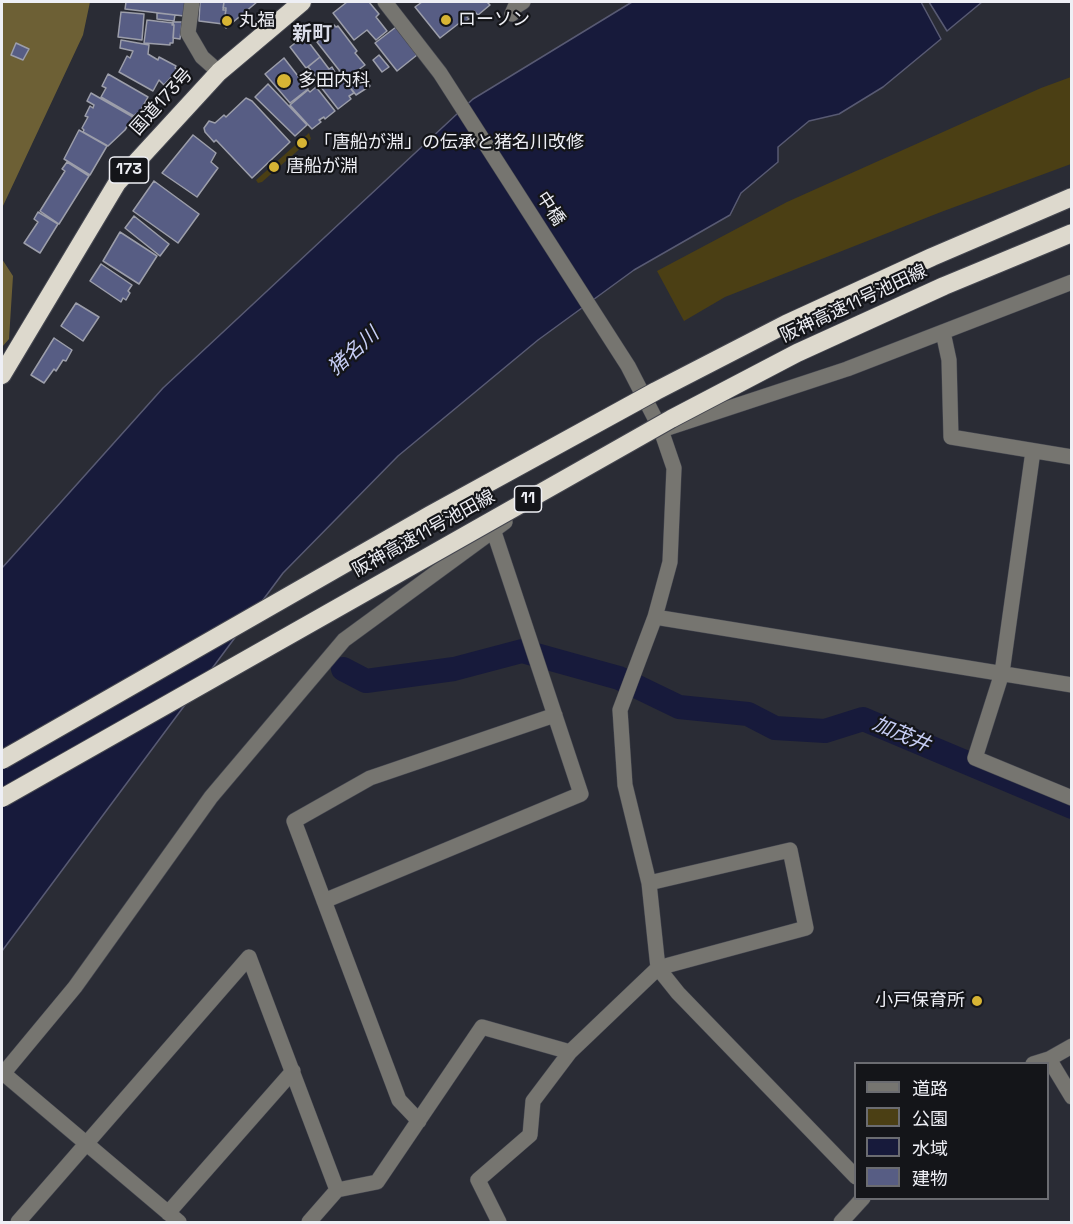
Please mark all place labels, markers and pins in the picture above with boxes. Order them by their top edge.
place label: ローソン [458,9,530,31]
place label: 丸福 [239,10,275,32]
marker: ローソン [439,13,453,27]
marker: 丸福 [220,14,234,28]
place label: 多田内科 [298,70,370,92]
marker: 多田内科 [275,72,293,90]
place label: 「唐船が淵」の伝承と猪名川改修 [314,132,584,154]
marker: 「唐船が淵」の伝承と猪名川改修 [295,136,309,150]
place label: 唐船が淵 [286,156,358,178]
marker: 唐船が淵 [267,160,281,174]
place label: 小戸保育所 [875,990,965,1012]
marker: 小戸保育所 [970,994,984,1008]

